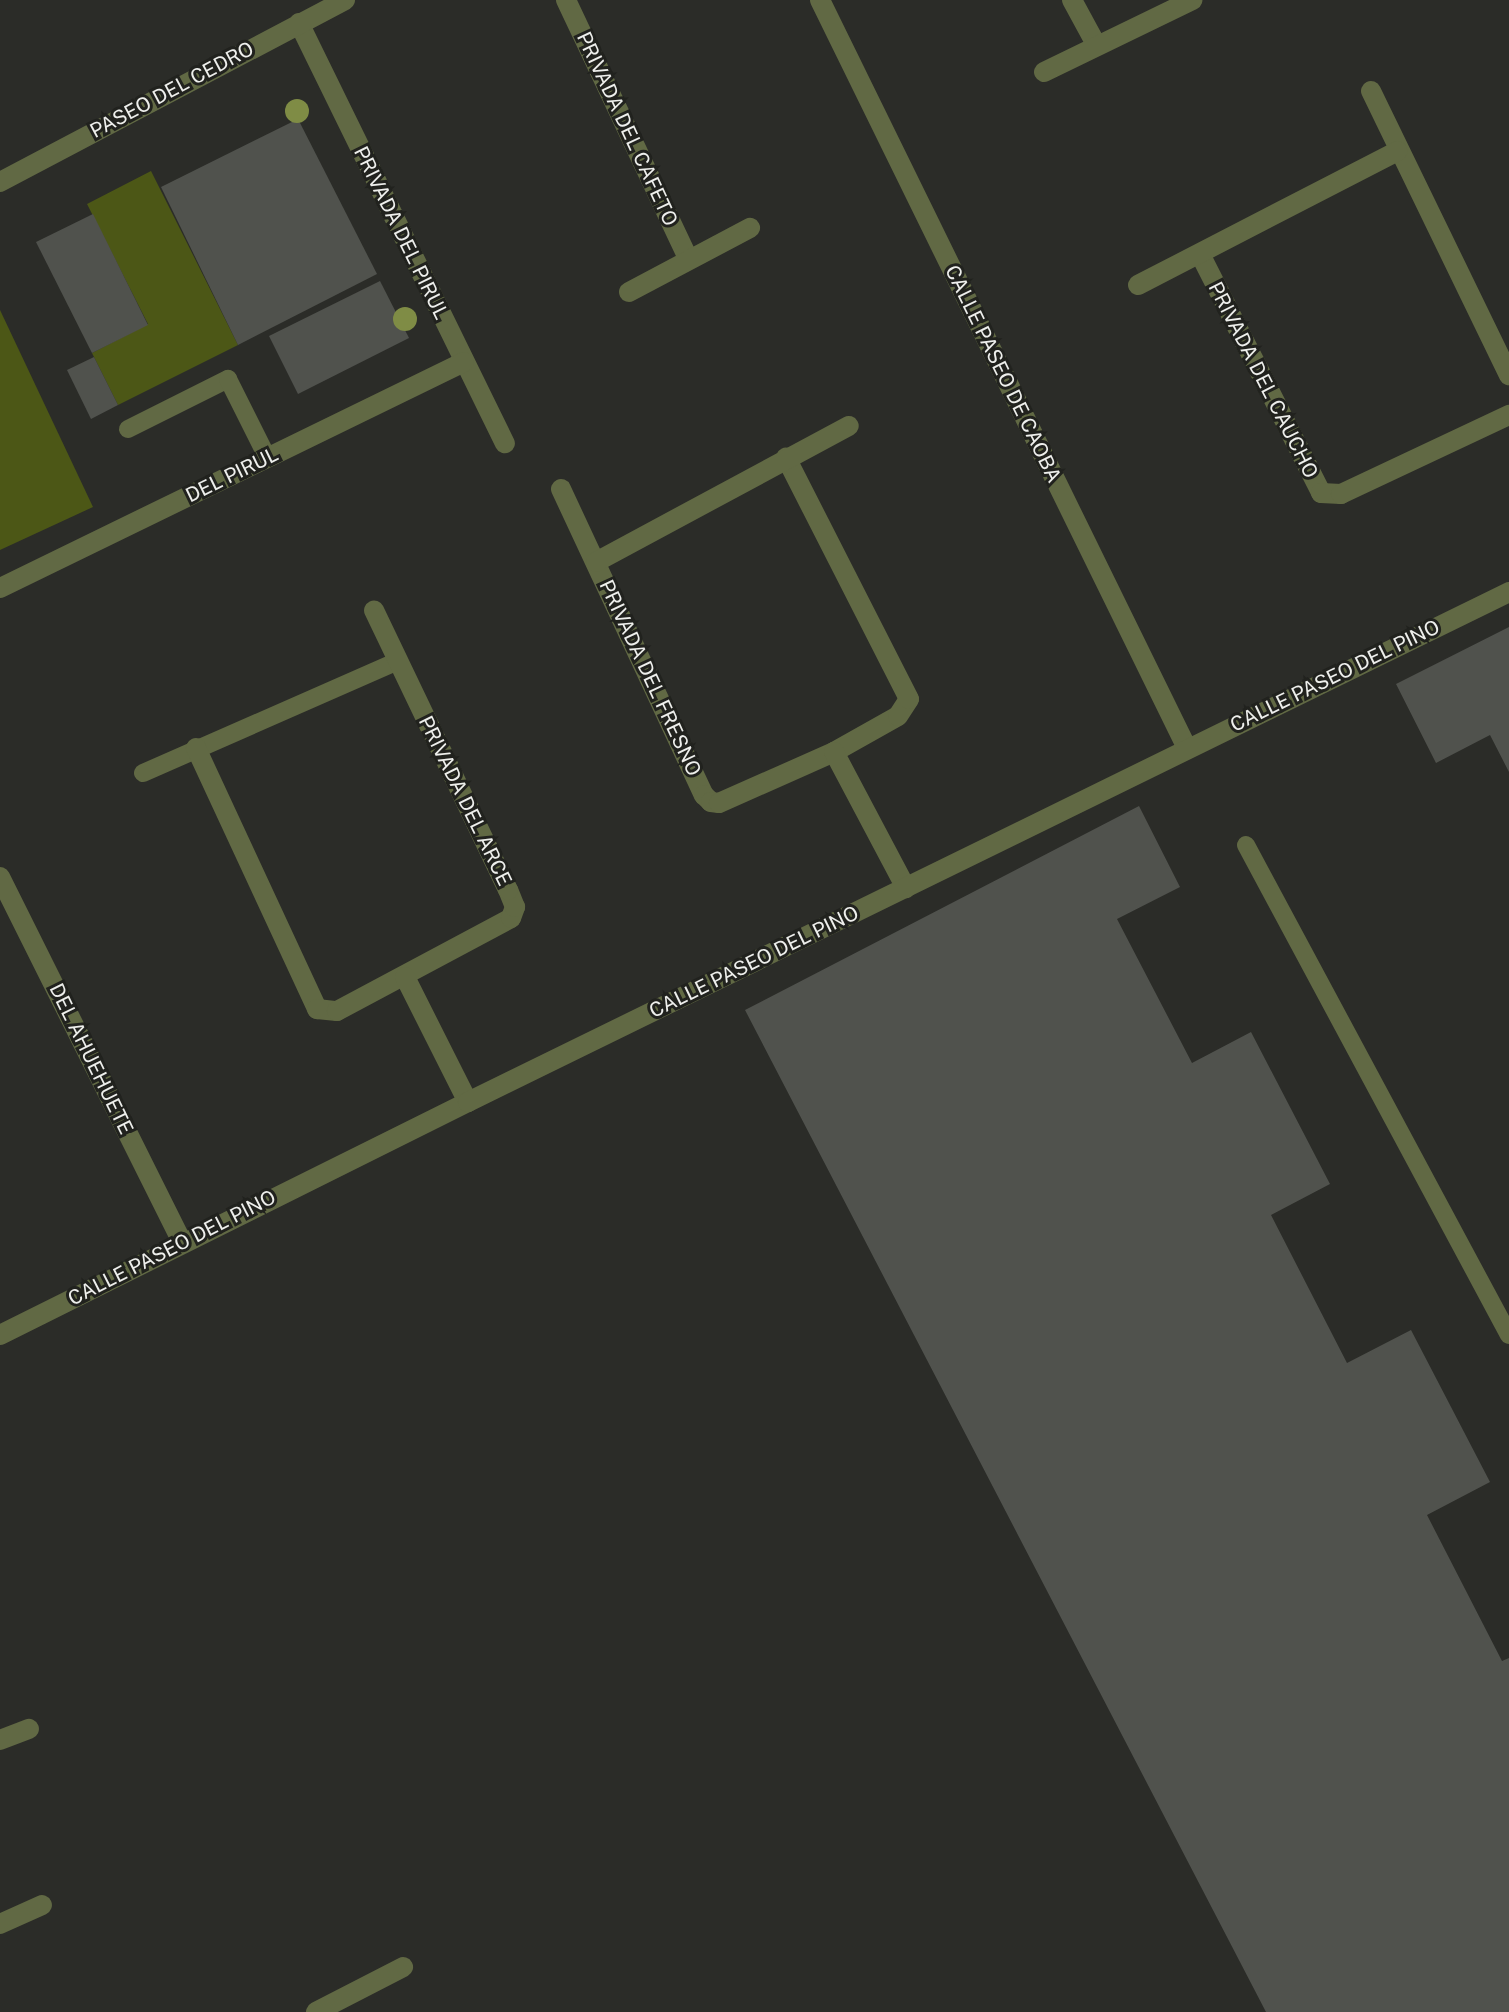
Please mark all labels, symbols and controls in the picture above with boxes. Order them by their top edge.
street label: PRIVADA DEL CAFETO [571,28,683,230]
street label: PASEO DEL CEDRO [86,37,258,143]
street label: PRIVADA DEL PIRUL [349,143,453,323]
street label: CALLE PASEO DE CAOBA [940,261,1066,487]
street label: PRIVADA DEL CAUCHO [1203,278,1323,482]
street label: DEL PIRUL [182,442,282,508]
street label: PRIVADA DEL FRESNO [594,576,706,780]
street label: CALLE PASEO DEL PINO [1226,615,1444,737]
street label: PRIVADA DEL ARCE [413,712,517,890]
street label: CALLE PASEO DEL PINO [645,901,863,1023]
street label: DEL AHUEHUETE [44,980,138,1138]
street label: CALLE PASEO DEL PINO [64,1185,280,1311]

